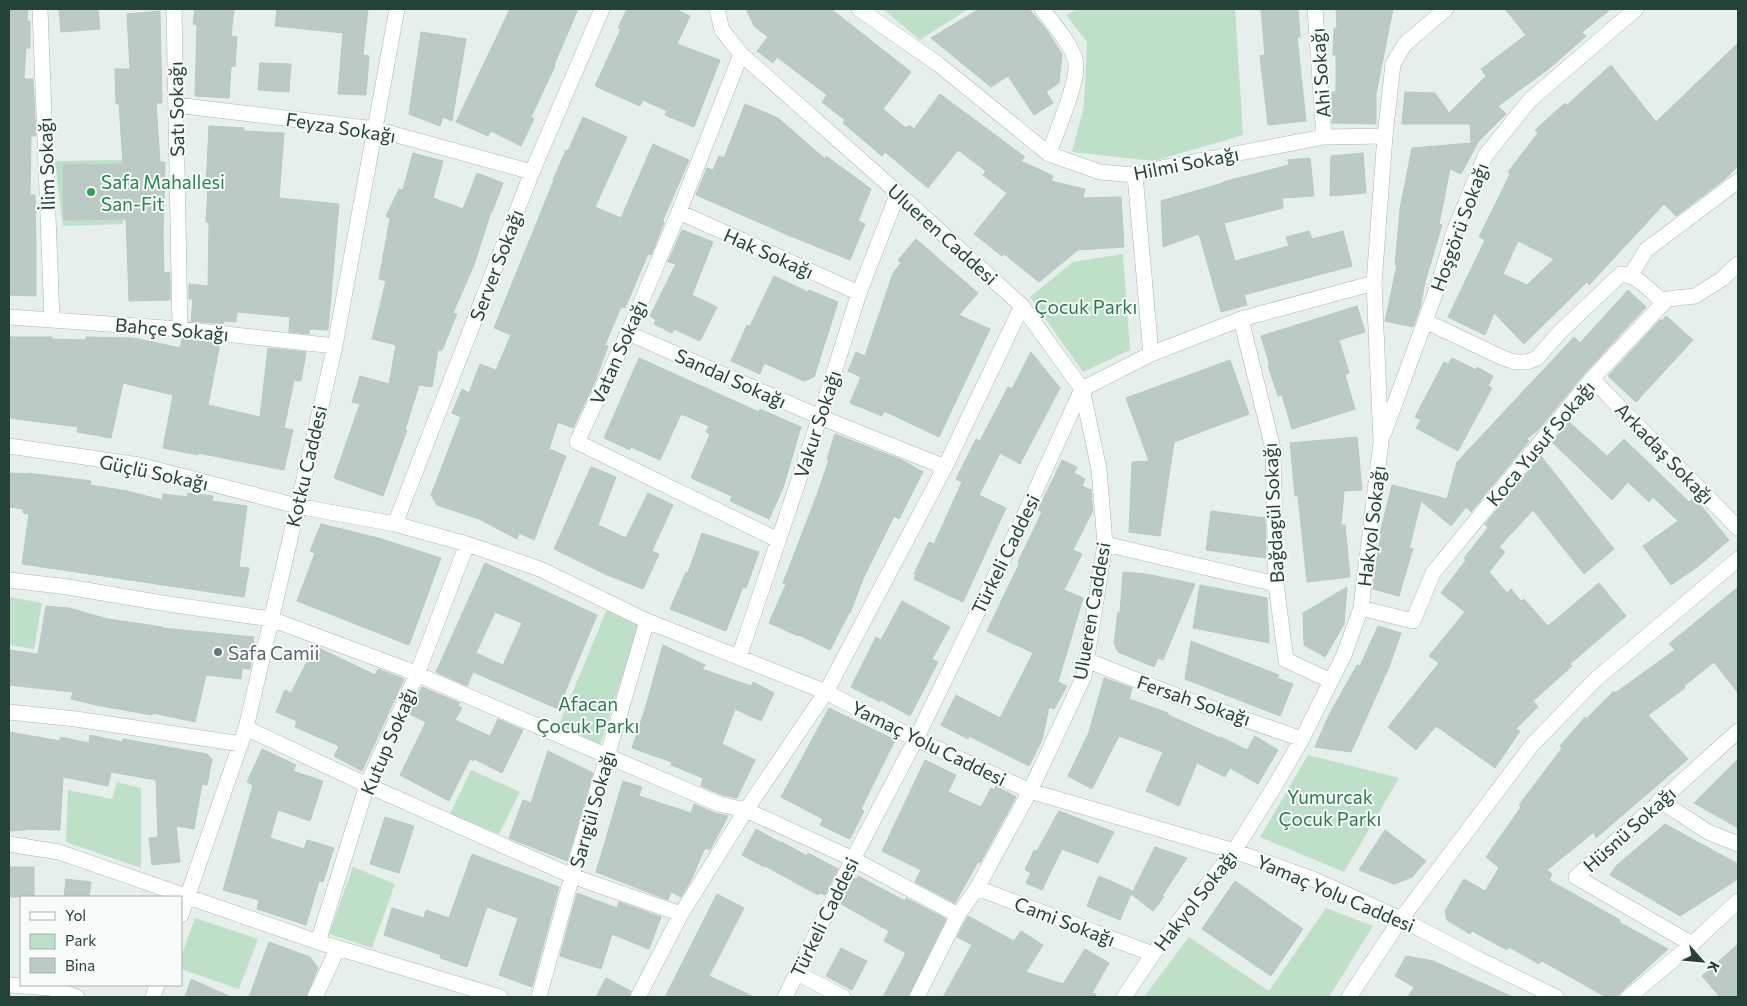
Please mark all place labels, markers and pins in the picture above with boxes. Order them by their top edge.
place label: Safa Mahallesi San-Fit [101,170,225,215]
marker: Safa Mahallesi San-Fit [85,186,97,198]
place label: Safa Camii [228,641,319,664]
marker: Safa Camii [212,646,224,658]

